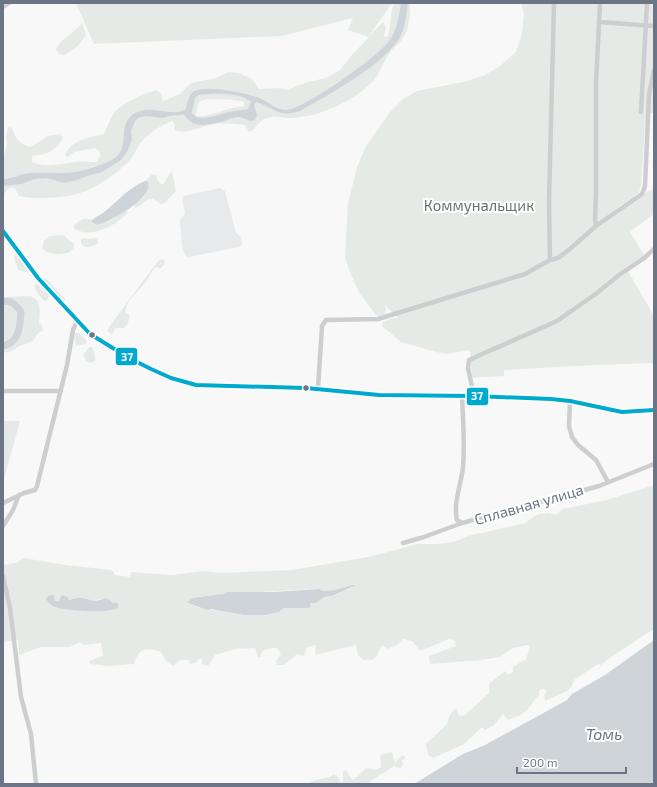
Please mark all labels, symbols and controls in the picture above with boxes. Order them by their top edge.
park label: Коммунальщик [424,196,534,215]
unlabelled marker [87,330,97,340]
line badge: 37 [115,347,138,366]
text: 37 [121,350,133,363]
unlabelled marker [301,383,311,393]
line badge: 37 [466,387,489,406]
text: 37 [471,389,483,402]
street label: Сплавная улица [472,480,586,529]
water label: Томь [586,724,622,743]
scale bar [517,749,626,775]
text: 200 m [523,755,557,769]

